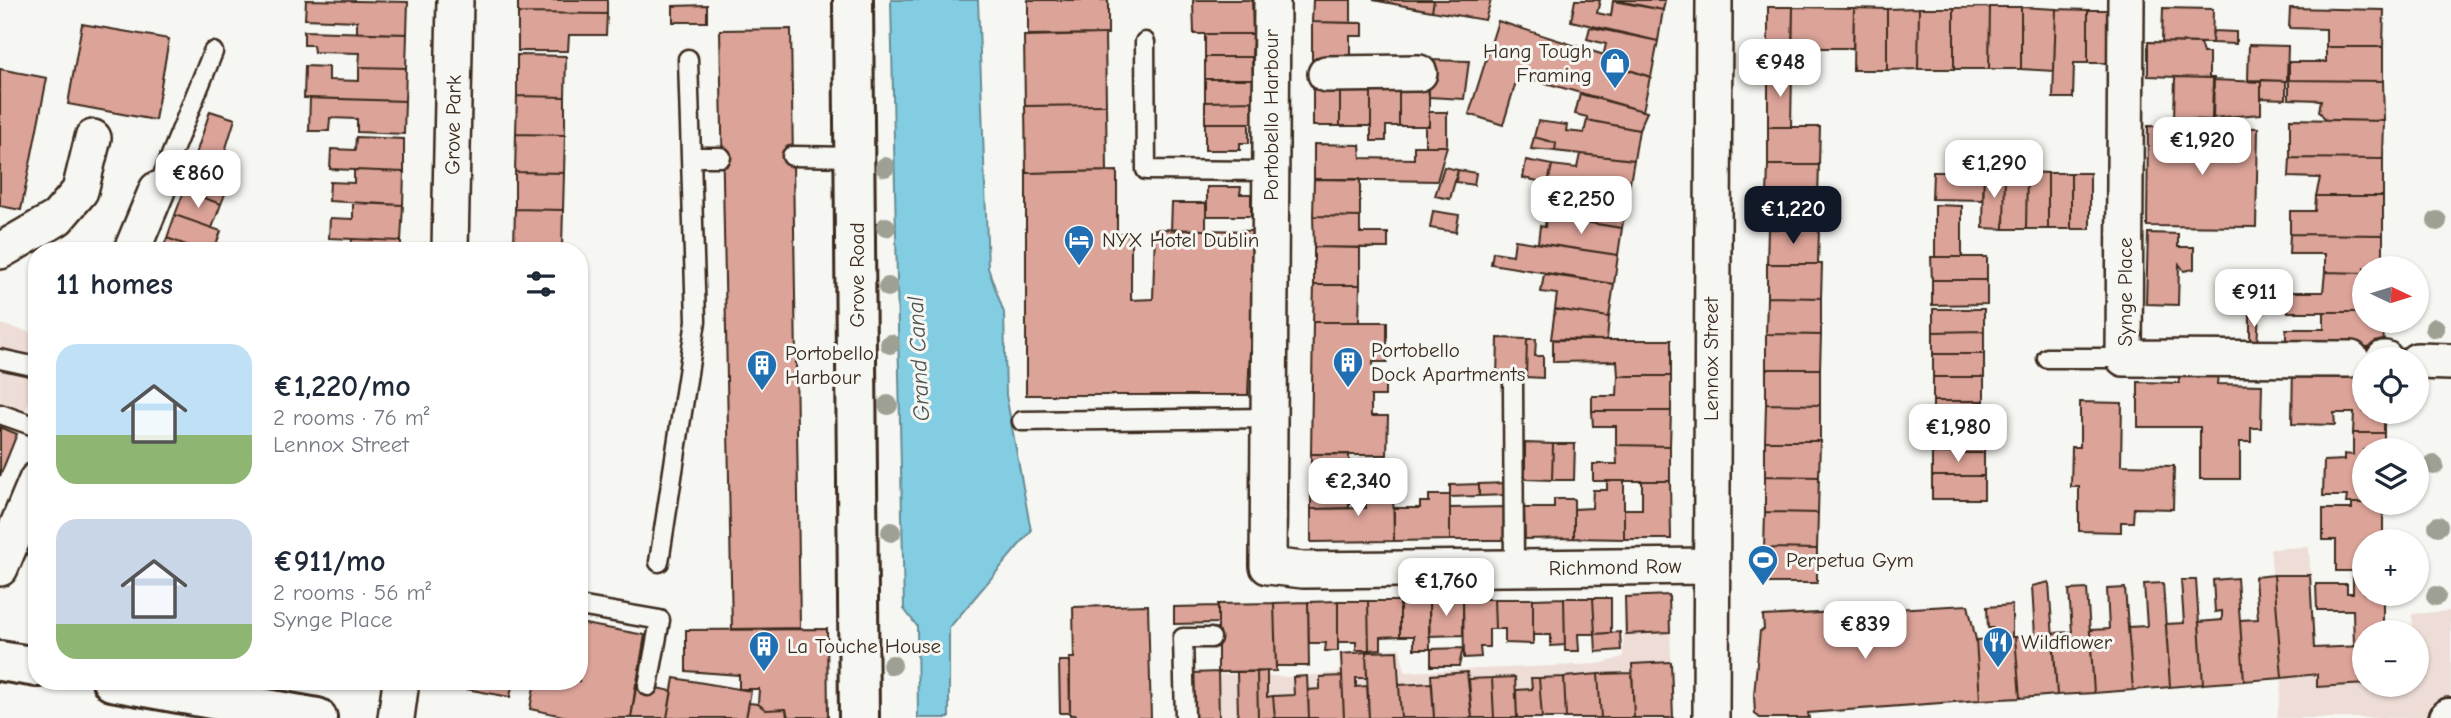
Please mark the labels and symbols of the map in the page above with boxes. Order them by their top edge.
street label: Portobello Harbour [1259,29,1283,201]
place label: Hang Tough Framing [1483,39,1592,87]
pin: €948 [1739,40,1821,99]
shop icon: Hang Tough Framing [1598,46,1632,90]
street label: Grove Park [440,75,466,175]
pin: €1,920 [2145,118,2259,177]
pin: €1,290 [1937,140,2051,200]
pin: €860 [157,150,239,210]
pin: €2,250 [1524,176,1638,236]
pin: €1,220 [1736,187,1850,246]
street label: Grove Road [845,222,869,328]
hotel icon: NYX Hotel Dublin [1062,223,1096,267]
place label: NYX Hotel Dublin [1102,228,1259,252]
street label: Synge Place [2113,237,2137,347]
north arrow [2352,256,2429,332]
pin: €911 [2213,270,2295,329]
water label: Grand Canal [902,295,935,422]
street label: Lennox Street [1699,296,1723,421]
place label: Portobello Dock Apartments [1371,338,1525,386]
place label: Portobello Harbour [785,341,874,389]
building icon: Portobello Dock Apartments [1331,345,1365,389]
building icon: Portobello Harbour [745,348,779,392]
pin: €1,980 [1901,405,2015,464]
pin: €2,340 [1301,458,1415,518]
sports icon: Perpetua Gym [1746,543,1780,587]
place label: Perpetua Gym [1786,548,1914,572]
street label: Richmond Row [1548,554,1682,580]
pin: €1,760 [1389,558,1503,618]
pin: €839 [1824,602,1906,661]
restaurant icon: Wildflower [1981,625,2015,669]
building icon: La Touche House [747,629,781,673]
place label: Wildflower [2021,630,2113,654]
place label: La Touche House [787,634,941,658]

